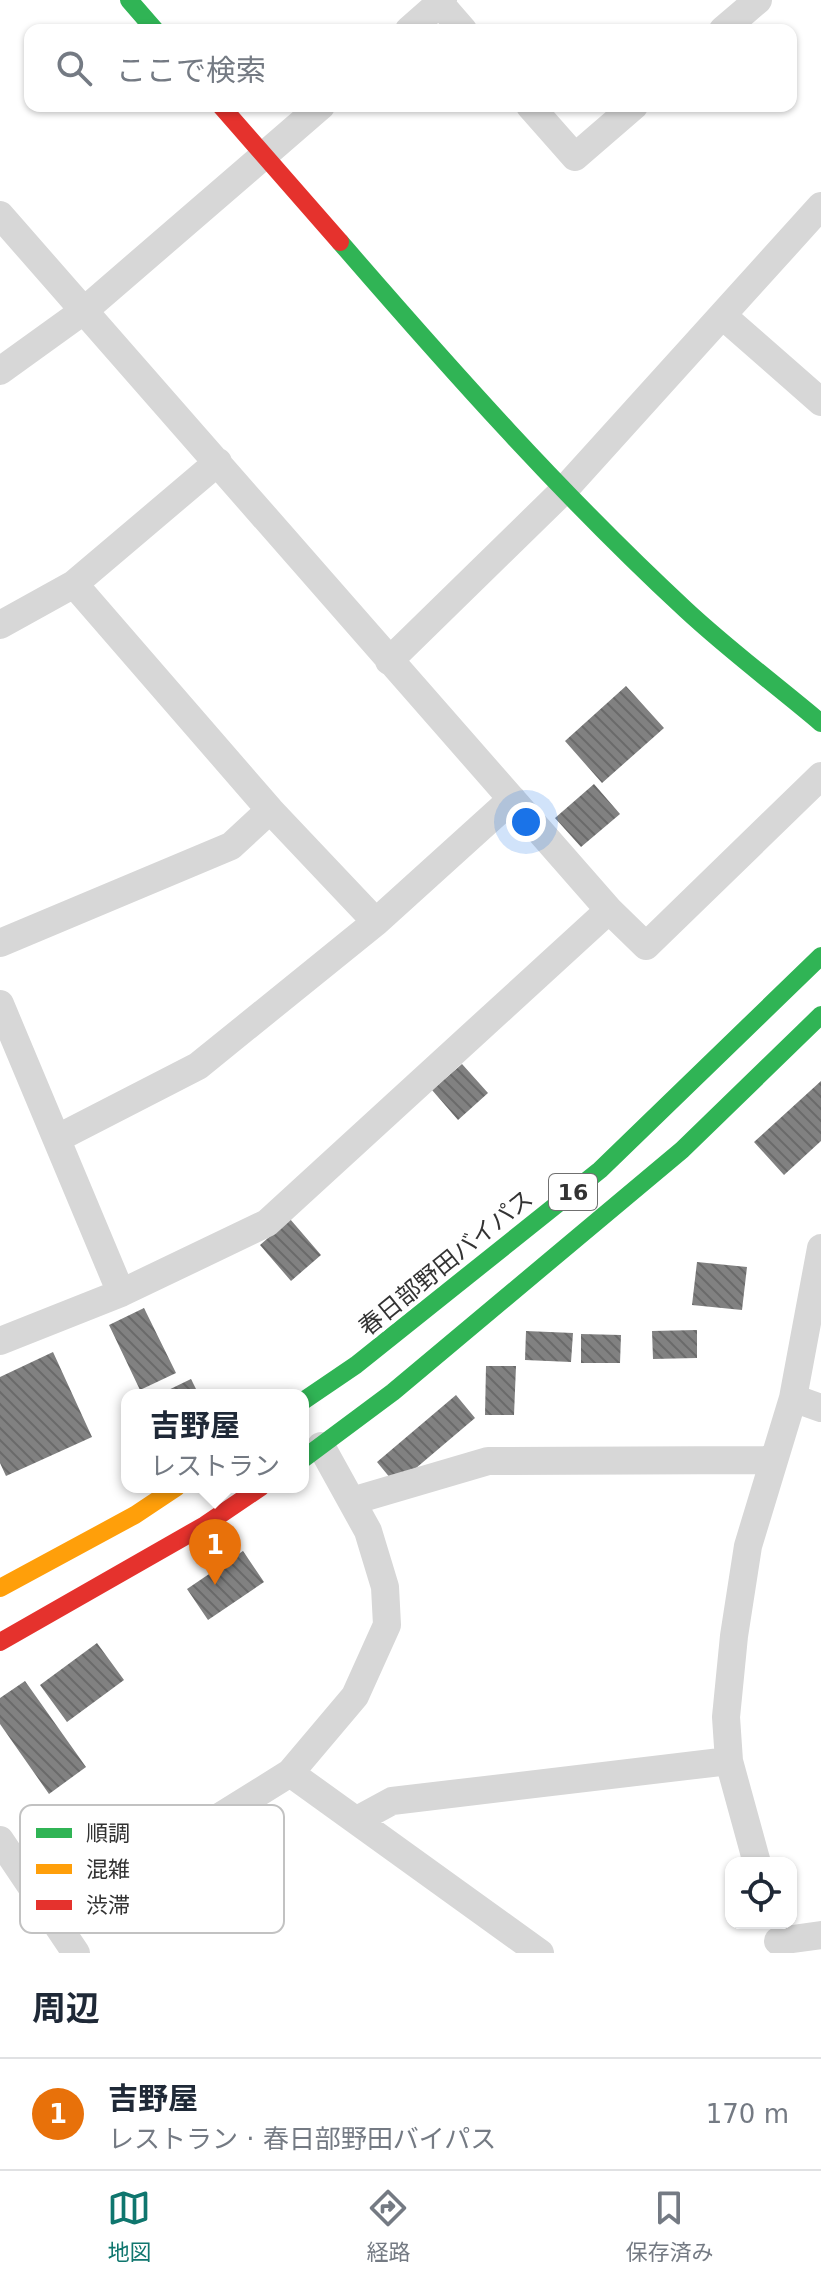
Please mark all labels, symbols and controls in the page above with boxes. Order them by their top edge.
search box [24,24,797,112]
icon: search [52,46,96,90]
text: ここで検索 [116,53,266,88]
your location [506,802,546,842]
road number: 16 [549,1174,597,1210]
street label: 春日部野田バイパス [353,1184,539,1342]
popup [121,1389,309,1493]
text: 吉野屋 [150,1408,240,1443]
text: レストラン [150,1451,280,1481]
pin: 1 [189,1519,241,1585]
legend [20,1805,284,1933]
text: 順調 [86,1821,130,1846]
text: 混雑 [86,1857,130,1882]
map controls [725,1857,797,1929]
button: locate [725,1857,797,1929]
text: 渋滞 [86,1893,130,1918]
text: 周辺 [32,1988,100,2028]
text: 吉野屋 [108,2081,198,2116]
text: 1 [49,2099,67,2129]
text: 170 m [706,2099,789,2129]
text: レストラン · 春日部野田バイパス [108,2124,496,2154]
tab: 地図 [107,2186,152,2266]
tab: 経路 [366,2186,411,2266]
tab: 保存済み [625,2186,714,2266]

